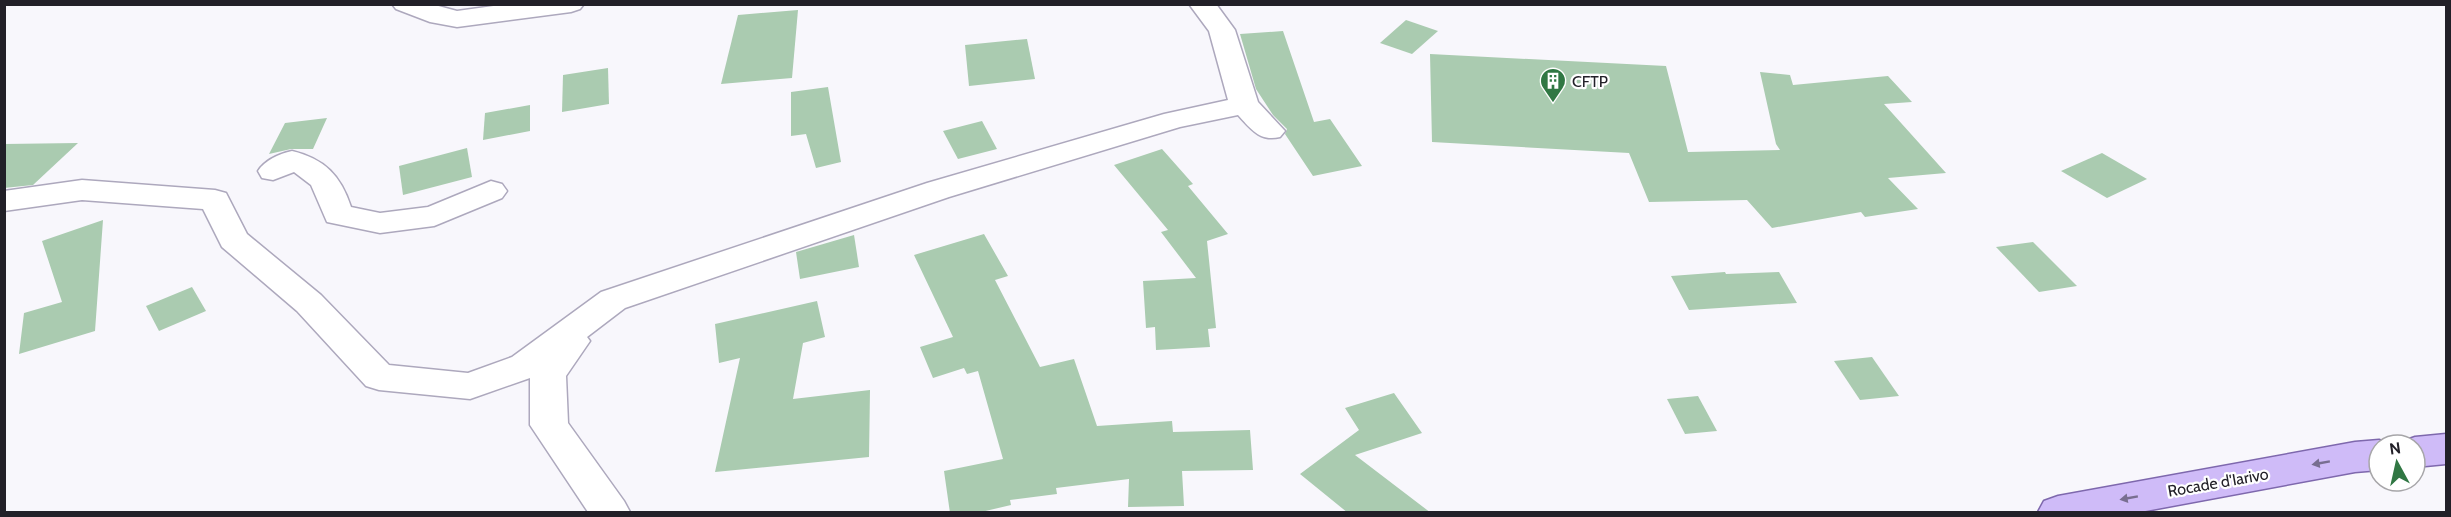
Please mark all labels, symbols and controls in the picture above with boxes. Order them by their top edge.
building icon: CFTP [1538,66,1568,104]
place label: CFTP [1572,72,1608,91]
north arrow [2367,433,2427,493]
text: N [2388,438,2402,459]
one-way arrow [2311,459,2330,468]
street label: Rocade d'Iarivo [2166,464,2270,501]
one-way arrow [2120,494,2139,503]

